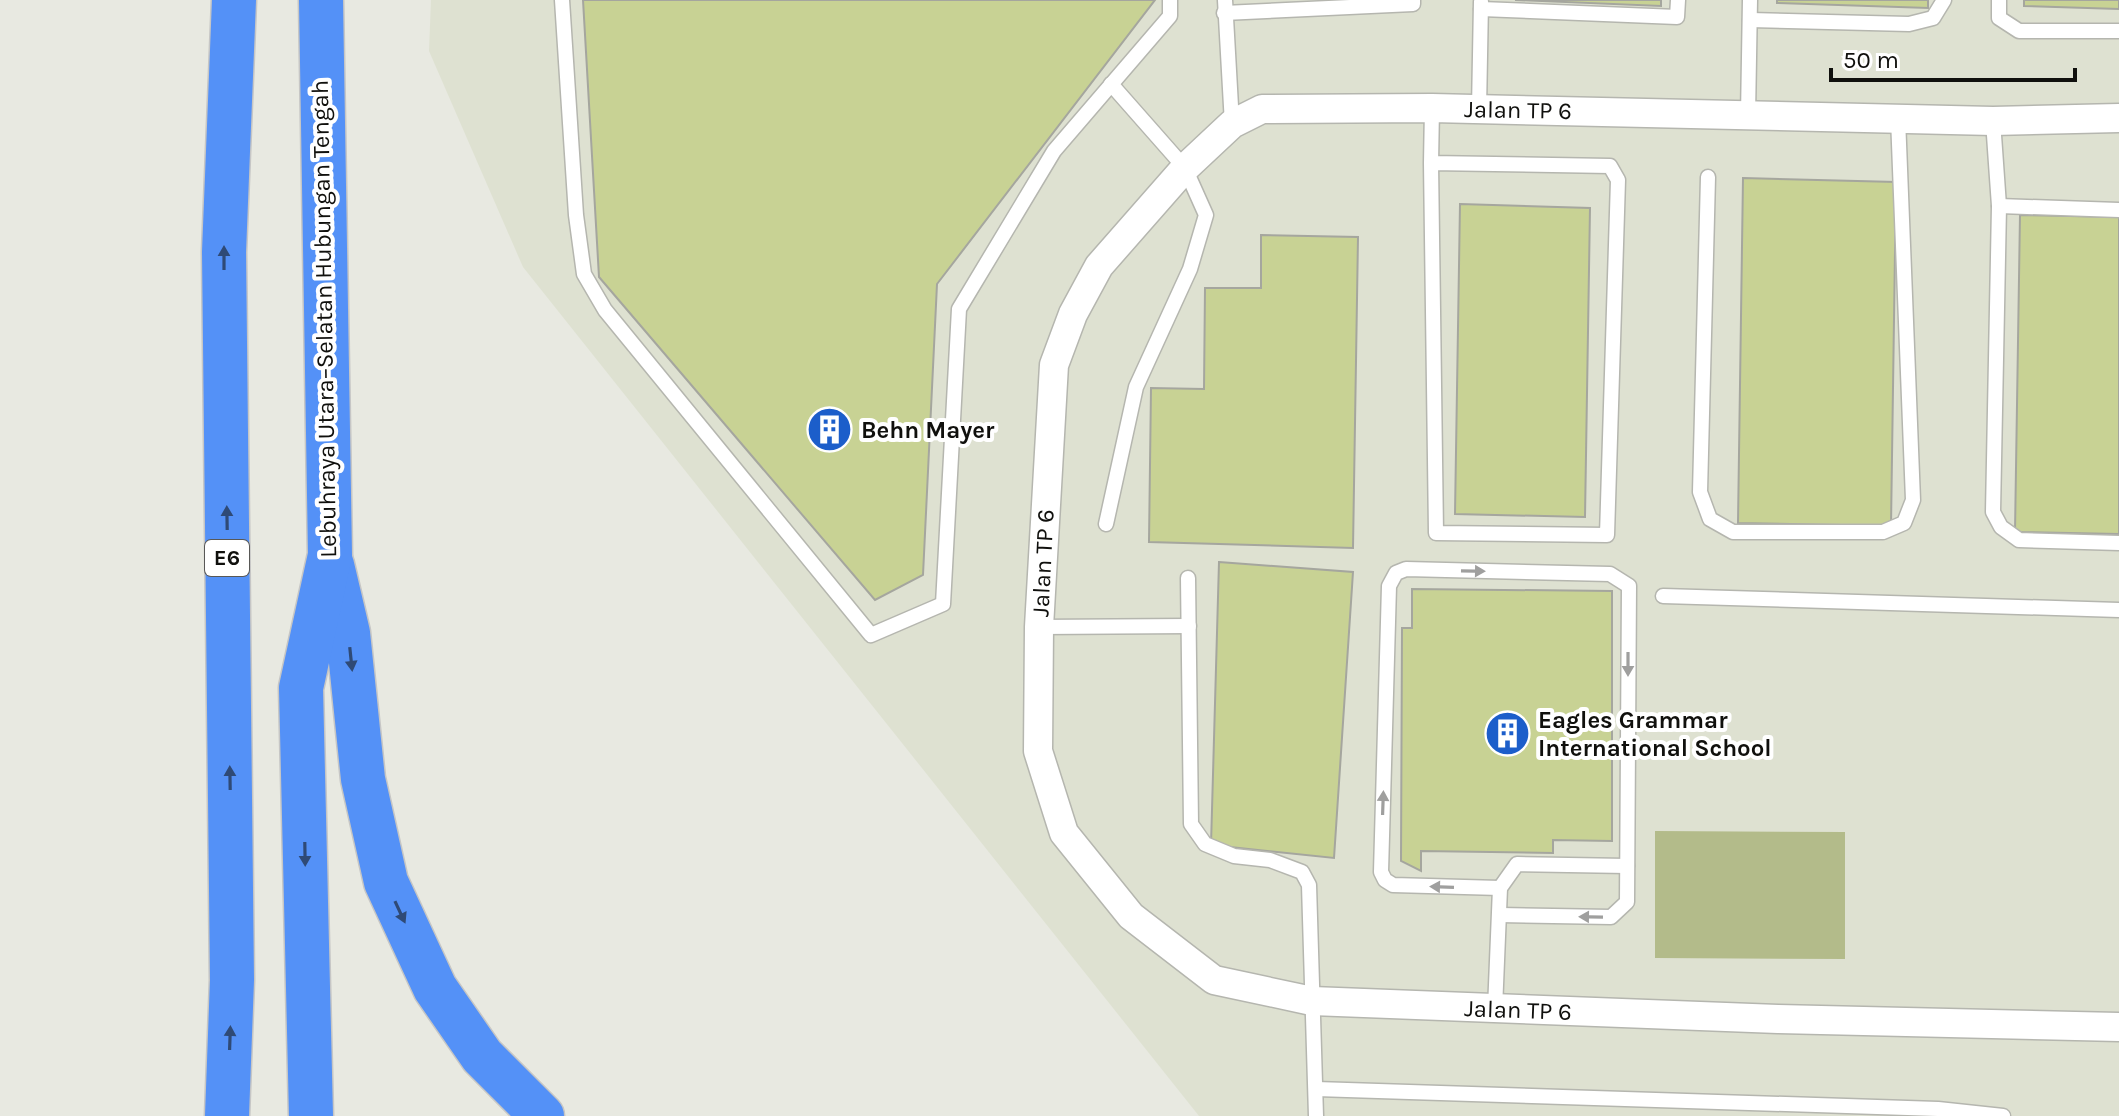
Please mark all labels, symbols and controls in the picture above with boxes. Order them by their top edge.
scale bar [1831,32,2075,82]
text: 50 m [1843,46,1899,74]
street label: Lebuhraya Utara–Selatan Hubungan Tengah [306,80,342,558]
street label: Jalan TP 6 [1464,95,1572,125]
one-way arrow [218,245,230,270]
building icon: Behn Mayer [806,406,854,454]
place label: Behn Mayer [861,416,995,444]
one-way arrow [221,505,233,530]
street label: Jalan TP 6 [1026,508,1060,618]
road number: E6 [205,540,249,576]
one-way arrow [1461,565,1486,577]
one-way arrow [345,647,358,672]
one-way arrow [1622,652,1634,677]
place label: Eagles Grammar International School [1538,706,1772,762]
building icon: Eagles Grammar International School [1483,710,1531,758]
one-way arrow [223,765,236,790]
one-way arrow [1377,790,1390,815]
one-way arrow [299,842,312,867]
one-way arrow [1429,880,1454,893]
one-way arrow [394,901,407,924]
one-way arrow [1578,910,1603,923]
street label: Jalan TP 6 [1464,994,1572,1026]
one-way arrow [223,1025,236,1050]

